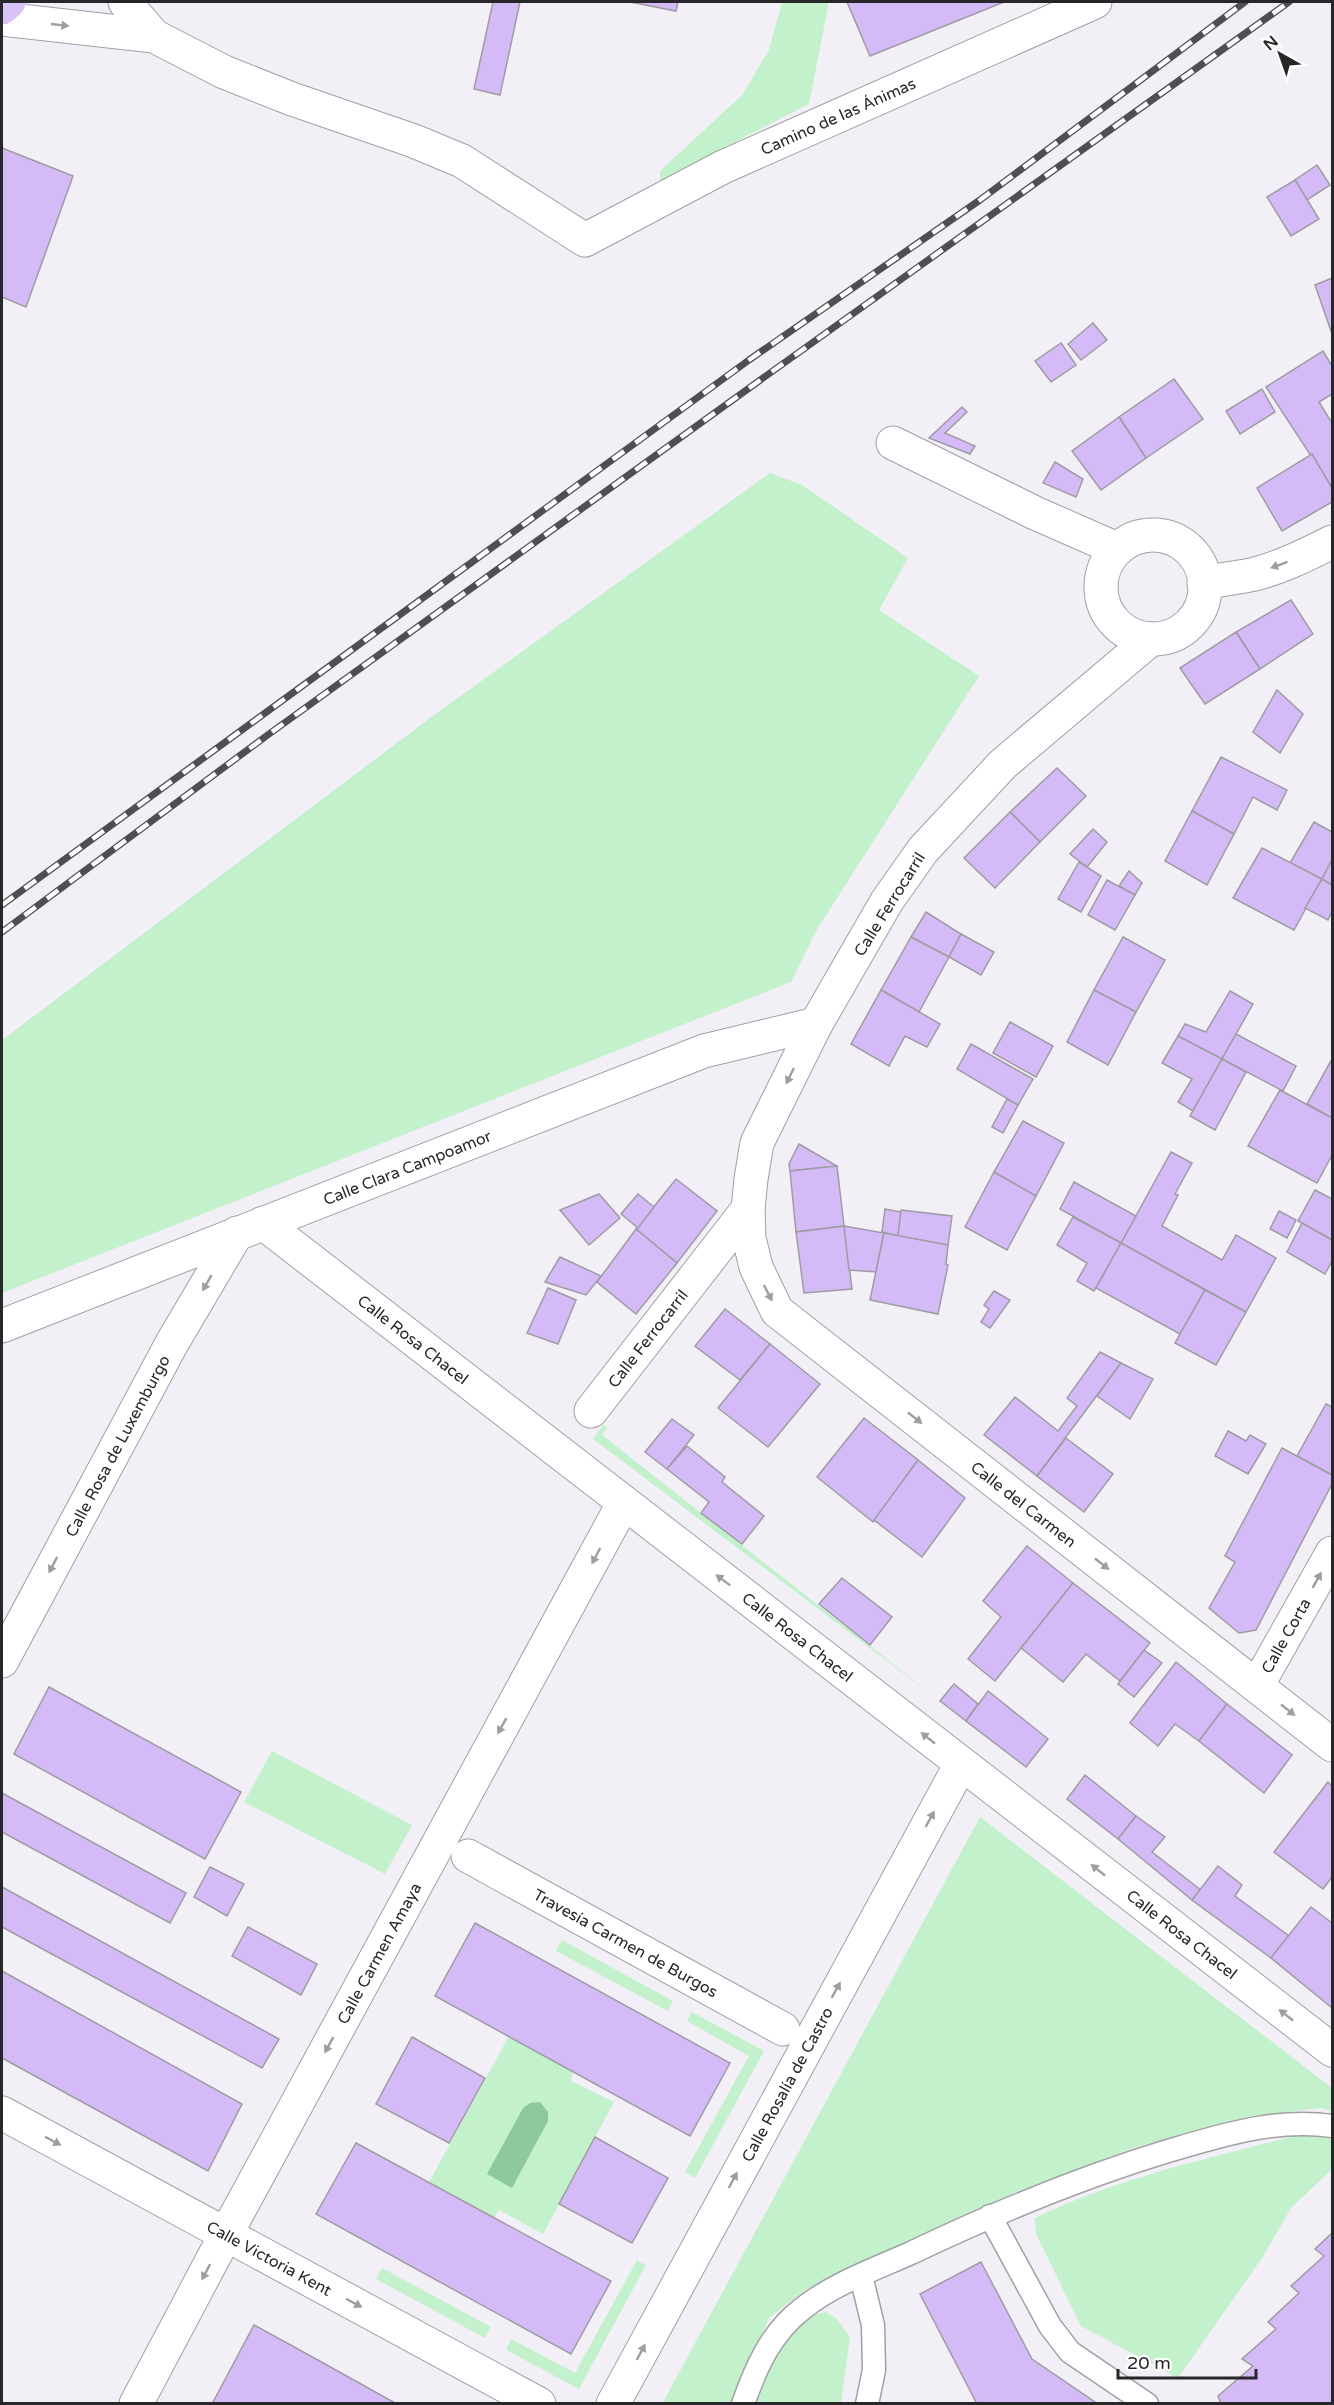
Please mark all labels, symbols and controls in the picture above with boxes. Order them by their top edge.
one-way arrow [50,20,69,29]
north arrow [1250,24,1310,84]
text: N [1260,31,1282,55]
street label: Camino de las Ánimas [758,74,919,160]
one-way arrow [1270,561,1288,571]
street label: Calle Ferrocarril [850,849,930,960]
one-way arrow [785,1068,794,1085]
street label: Calle Clara Campoamor [320,1126,495,1210]
one-way arrow [202,1275,213,1291]
one-way arrow [763,1284,773,1301]
street label: Calle Ferrocarril [604,1286,693,1392]
street label: Calle Rosa Chacel [353,1291,472,1389]
street label: Calle Rosa de Luxemburgo [61,1352,175,1541]
one-way arrow [907,1412,923,1425]
street label: Calle del Carmen [966,1457,1080,1552]
one-way arrow [591,1547,601,1564]
one-way arrow [48,1557,58,1574]
one-way arrow [1094,1558,1109,1570]
one-way arrow [1312,1571,1322,1588]
one-way arrow [716,1574,732,1586]
street label: Calle Rosa Chacel [738,1588,856,1687]
street label: Calle Corta [1257,1595,1316,1677]
one-way arrow [1281,1704,1296,1716]
one-way arrow [497,1718,507,1735]
one-way arrow [920,1732,935,1744]
one-way arrow [924,1811,934,1828]
one-way arrow [1090,1864,1106,1877]
street label: Calle Carmen Amaya [333,1879,426,2028]
street label: Travesía Carmen de Burgos [530,1885,721,2002]
street label: Calle Rosa Chacel [1122,1886,1241,1984]
one-way arrow [831,1982,841,1999]
street label: Calle Rosalía de Castro [738,2004,838,2166]
one-way arrow [1278,2008,1294,2021]
one-way arrow [324,2037,334,2054]
one-way arrow [45,2136,62,2146]
one-way arrow [728,2172,738,2189]
street label: Calle Victoria Kent [203,2217,335,2301]
one-way arrow [201,2264,211,2281]
one-way arrow [346,2298,363,2308]
scale bar [1118,2342,1256,2380]
one-way arrow [636,2343,646,2360]
text: 20 m [1127,2352,1171,2374]

